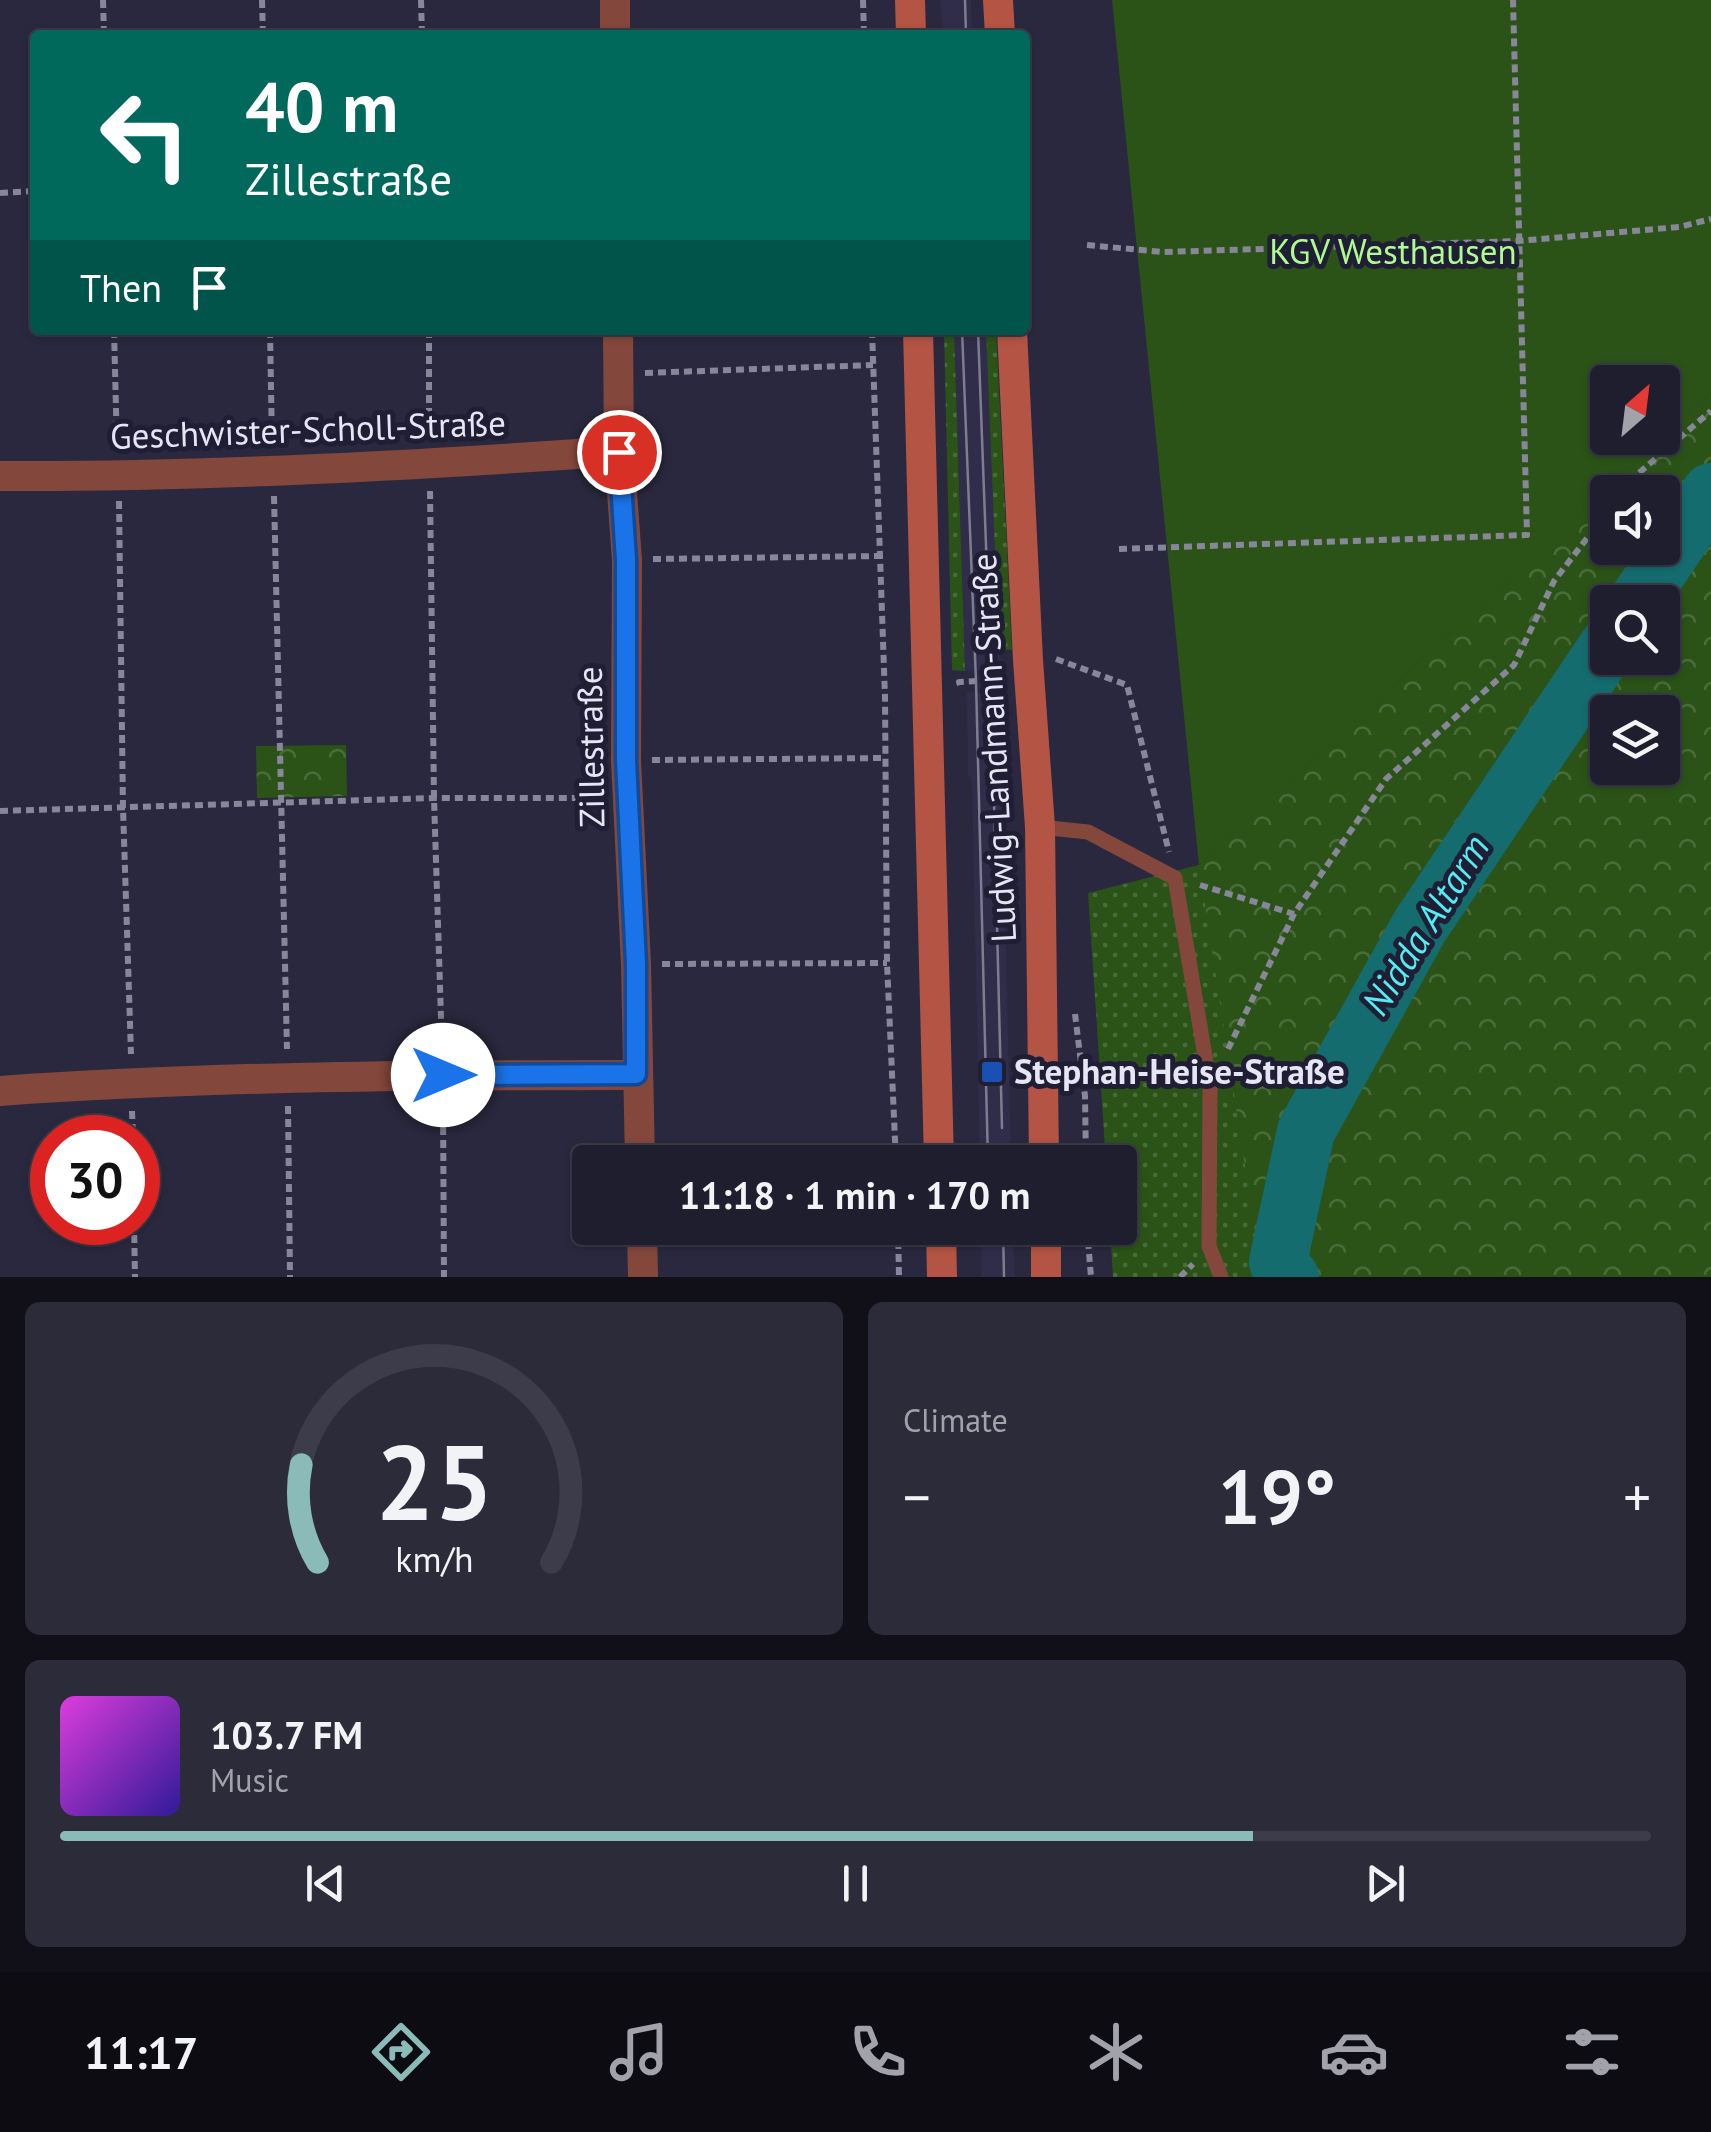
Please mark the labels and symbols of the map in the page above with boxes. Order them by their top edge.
park label: KGV Westhausen [1269,228,1517,274]
north arrow [1590,365,1680,455]
street label: Geschwister-Scholl-Straße [109,399,507,459]
pin [577,410,662,495]
street label: Ludwig-Landmann-Straße [960,553,1026,944]
street label: Zillestraße [566,666,614,828]
water label: Nidda Altarm [1350,825,1499,1024]
position arrow [391,1023,495,1127]
place label: Stephan-Heise-Straße [1014,1048,1345,1094]
marker: Stephan-Heise-Straße [979,1059,1005,1085]
speed limit sign: 30 [30,1115,160,1245]

